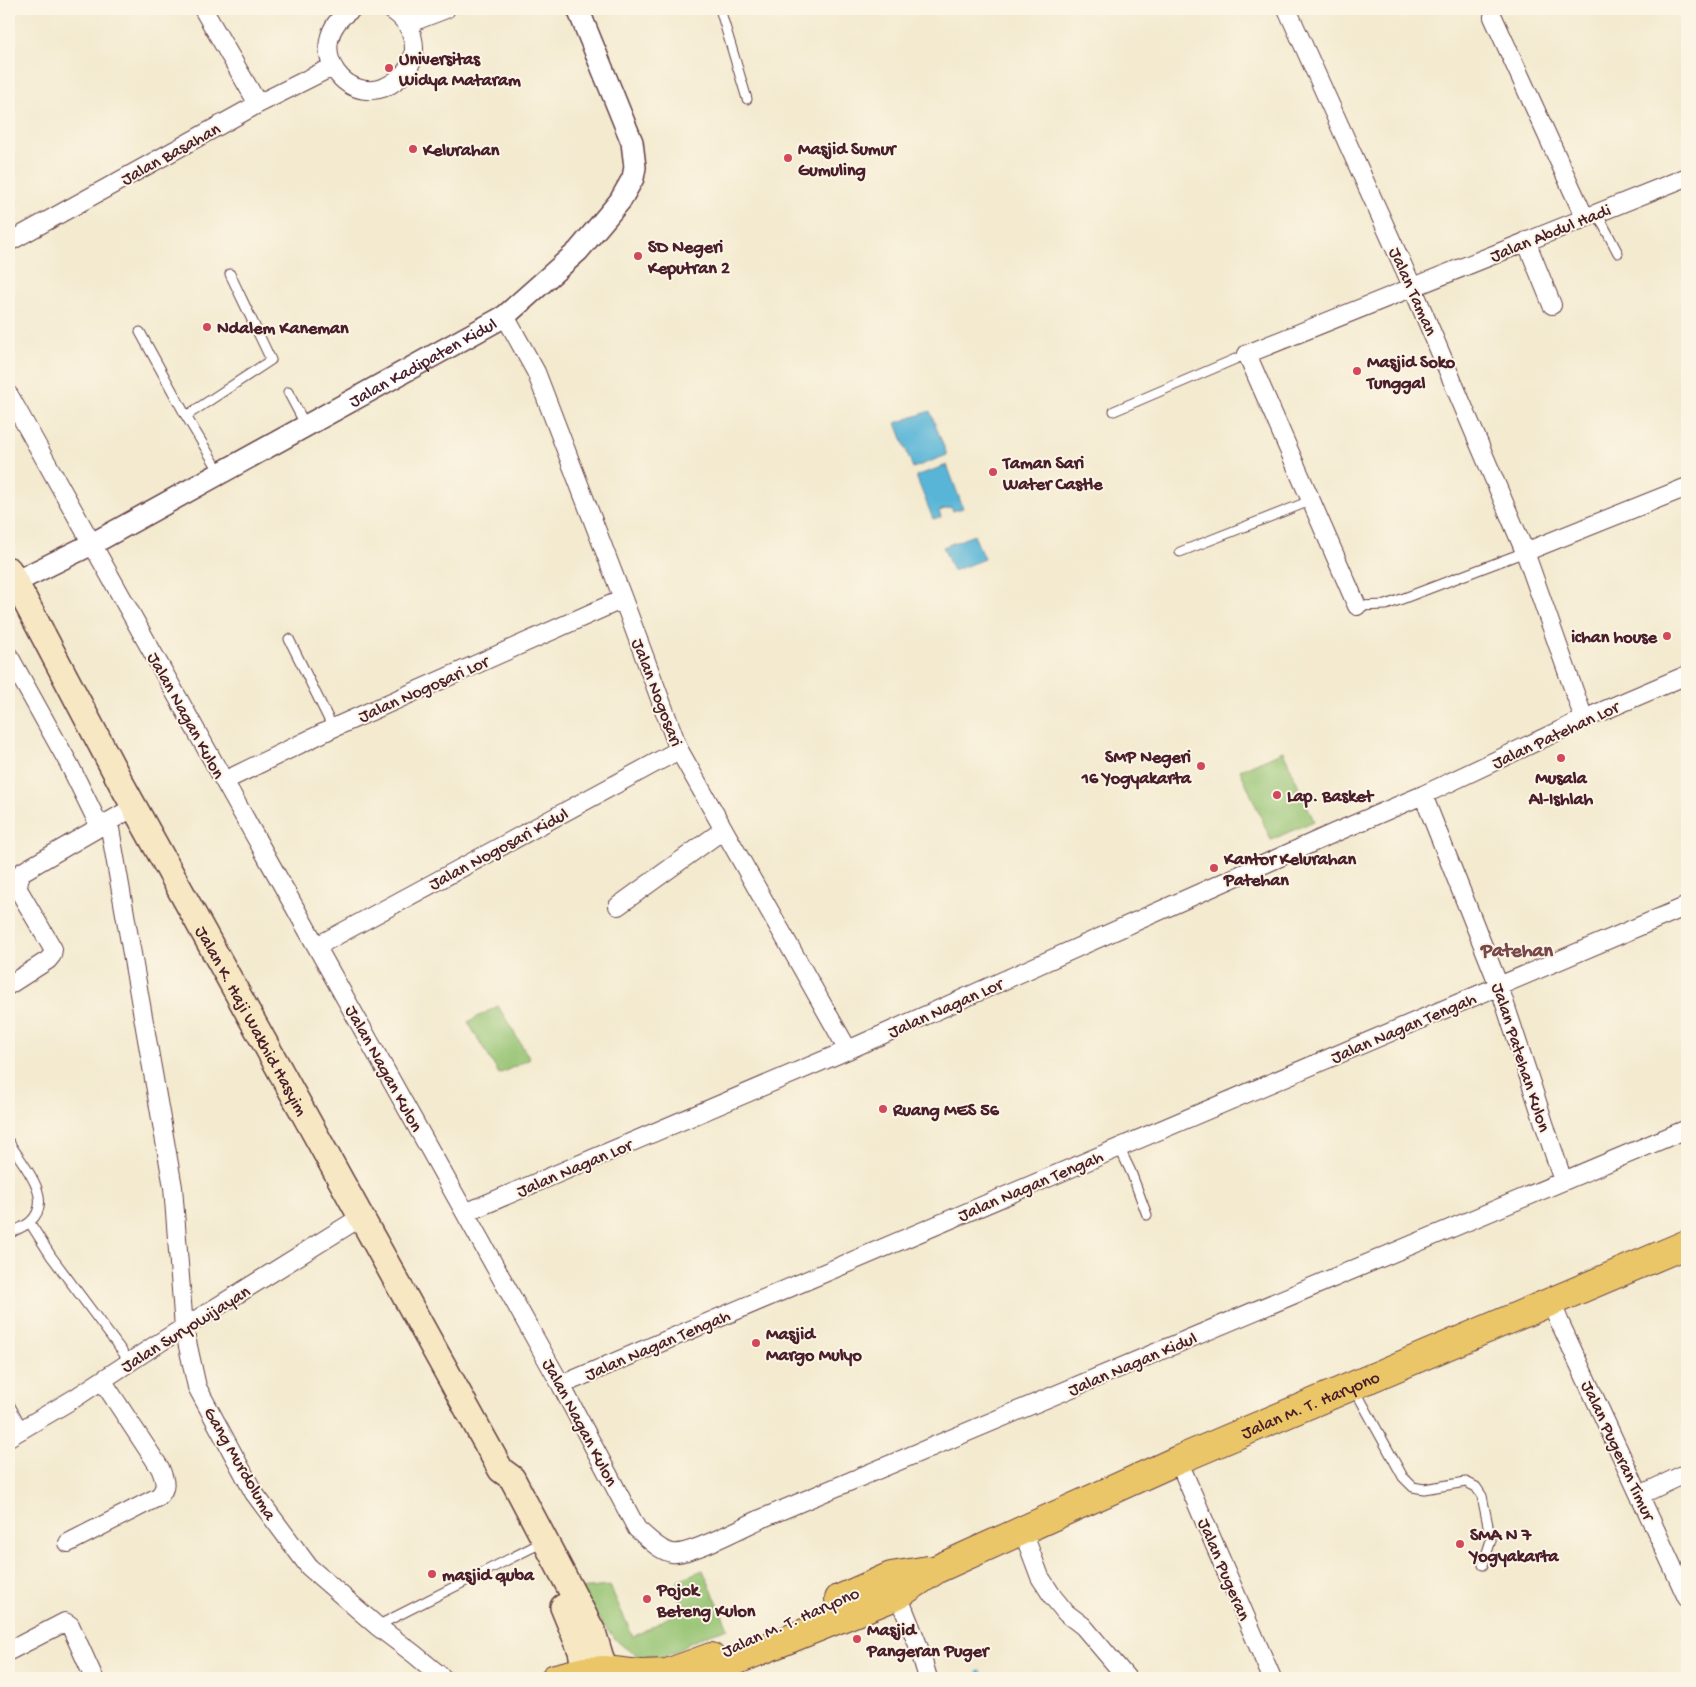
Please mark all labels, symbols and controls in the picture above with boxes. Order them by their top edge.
place label: Universitas Widya Mataram [398,50,521,92]
marker: Universitas Widya Mataram [383,62,395,74]
street label: Jalan Basahan [118,119,225,191]
place label: Masjid Sumur Gumuling [798,140,898,182]
place label: Kelurahan [422,141,500,162]
marker: Kelurahan [407,143,419,155]
marker: Masjid Sumur Gumuling [782,152,794,164]
street label: Jalan Abdul Hadi [1487,201,1614,268]
place label: SD Negeri Keputran 2 [647,238,730,280]
street label: Jalan Taman [1383,245,1441,340]
marker: SD Negeri Keputran 2 [632,250,644,262]
street label: Jalan Kadipaten Kidul [346,314,501,413]
place label: Ndalem Kaneman [217,319,349,340]
marker: Ndalem Kaneman [201,321,213,333]
place label: Masjid Soko Tunggal [1365,353,1456,395]
marker: Masjid Soko Tunggal [1351,365,1363,377]
place label: Taman Sari Water Castle [1001,454,1103,496]
marker: Taman Sari Water Castle [987,466,999,478]
place label: ichan house [1571,628,1658,649]
marker: ichan house [1661,630,1673,642]
street label: Jalan Nogosari [625,636,686,750]
street label: Jalan Nagan Kulon [141,649,228,783]
street label: Jalan Nogosari Lor [356,651,494,728]
street label: Jalan Patehan Lor [1489,697,1624,775]
place label: SMP Negeri 16 Yogyakarta [1081,748,1192,790]
marker: Musala Al-Ishlah [1555,752,1567,764]
marker: SMP Negeri 16 Yogyakarta [1195,760,1207,772]
place label: Musala Al-Ishlah [1528,769,1594,811]
place label: Lap. Basket [1287,787,1374,808]
marker: Lap. Basket [1271,789,1283,801]
street label: Jalan Nogosari Kidul [426,805,573,896]
place label: Kantor Kelurahan Patehan [1223,850,1356,892]
marker: Kantor Kelurahan Patehan [1208,862,1220,874]
street label: Jalan K. Haji Wakhid Hasyim [189,923,311,1121]
district label: Patehan [1480,941,1553,964]
street label: Jalan Nagan Lor [885,974,1008,1044]
street label: Jalan Patehan Kulon [1486,981,1554,1135]
street label: Jalan Nagan Tengah [1328,989,1480,1069]
street label: Jalan Nagan Kulon [339,1002,426,1136]
place label: Ruang MES 56 [892,1101,1000,1122]
marker: Ruang MES 56 [877,1103,889,1115]
street label: Jalan Nagan Lor [514,1135,637,1203]
street label: Jalan Nagan Tengah [955,1147,1107,1227]
street label: Jalan Suryowijayan [118,1282,255,1378]
street label: Jalan Nagan Tengah [582,1306,734,1386]
place label: Masjid Margo Mulyo [766,1325,862,1367]
street label: Jalan Nagan Kidul [1065,1329,1201,1402]
marker: Masjid Margo Mulyo [750,1337,762,1349]
street label: Jalan Nagan Kulon [536,1356,621,1491]
street label: Jalan M. T. Haryono [1239,1368,1383,1445]
street label: Jalan Pugeran Timur [1575,1378,1659,1526]
street label: Gang Murdoluma [198,1404,280,1525]
street label: Jalan Pugeran [1192,1516,1254,1625]
place label: SMA N 7 Yogyakarta [1468,1526,1560,1568]
marker: SMA N 7 Yogyakarta [1454,1538,1466,1550]
place label: masjid quba [442,1566,535,1587]
marker: masjid quba [426,1568,438,1580]
place label: Pojok Beteng Kulon [656,1581,756,1623]
street label: Jalan M. T. Haryono [719,1584,863,1663]
marker: Pojok Beteng Kulon [641,1593,653,1605]
place label: Masjid Pangeran Puger [866,1621,991,1663]
marker: Masjid Pangeran Puger [851,1633,863,1645]

